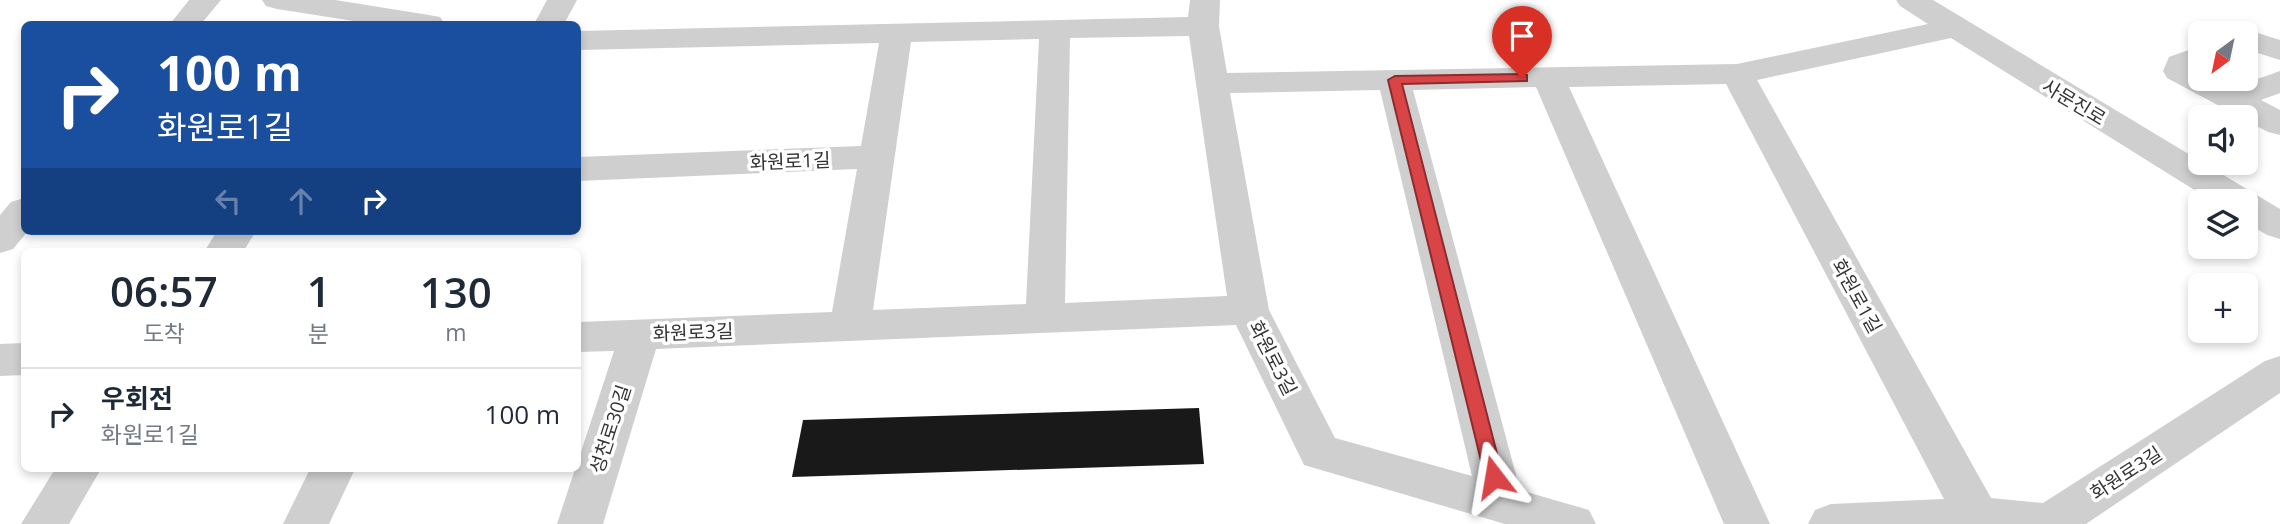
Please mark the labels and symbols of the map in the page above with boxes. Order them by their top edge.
pin [1492,6,1552,78]
north arrow [2188,21,2258,91]
street label: 사문진로 [2037,73,2111,131]
street label: 화원로1길 [749,147,831,175]
street label: 화원로1길 [1826,254,1888,338]
street label: 화원로3길 [1243,316,1303,400]
street label: 화원로3길 [652,318,734,346]
street label: 성천로30길 [583,381,637,477]
position arrow [1457,440,1531,514]
street label: 화원로3길 [2085,440,2167,506]

